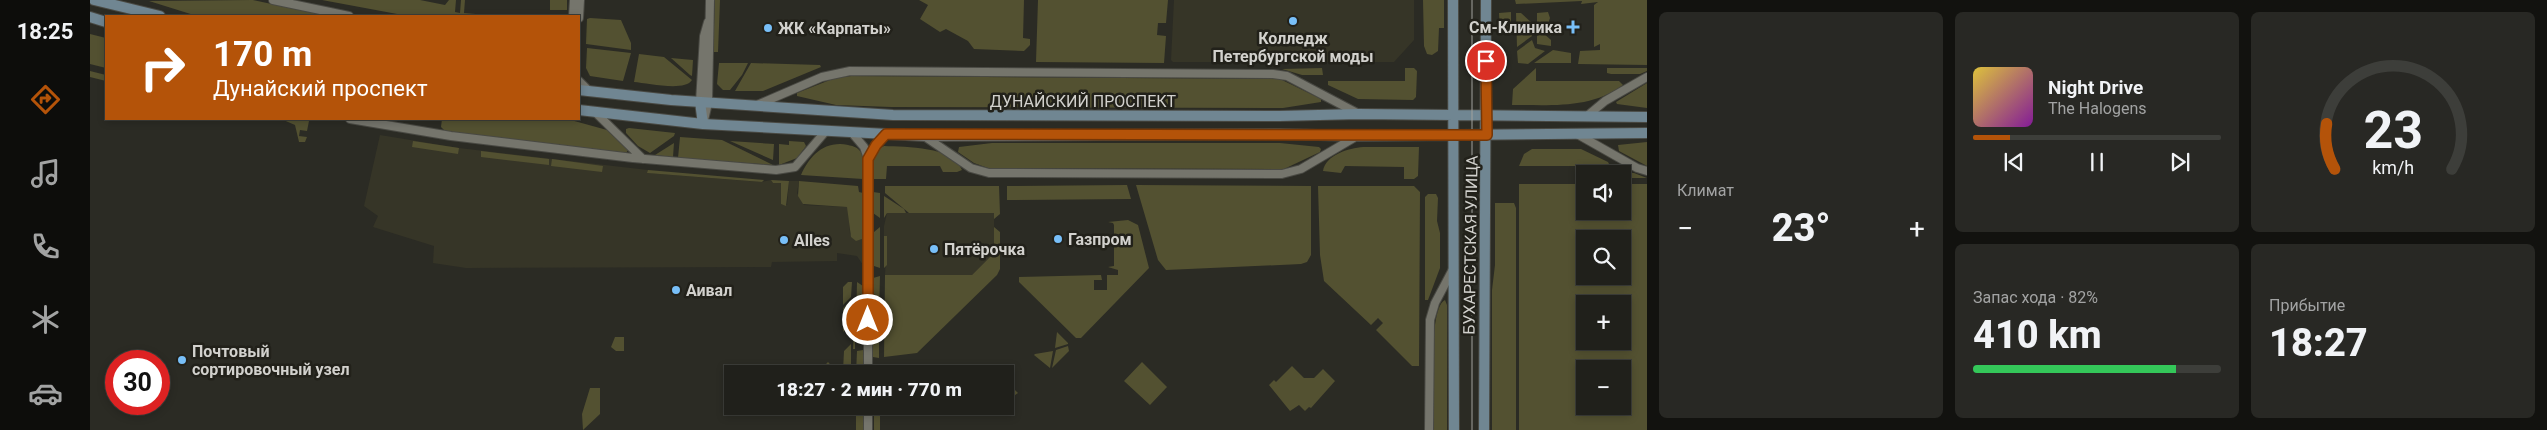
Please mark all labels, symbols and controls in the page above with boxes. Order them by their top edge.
marker: Колледж Петербургской моды [1287,15,1299,27]
place label: См-Клиника [1469,18,1562,37]
text: 18:25 [17,19,73,44]
place label: ЖК «Карпаты» [778,19,891,38]
marker: См-Клиника [1566,20,1580,34]
marker: ЖК «Карпаты» [762,22,774,34]
place label: Колледж Петербургской моды [1213,29,1373,66]
text: 170 m [213,34,312,75]
icon: right [130,35,195,100]
pin [1465,40,1507,82]
icon: arrive [1472,47,1500,75]
text: Дунайский проспект [213,76,428,101]
text: Night Drive [2048,76,2143,99]
icon: directions [28,82,63,117]
street label: ДУНАЙСКИЙ ПРОСПЕКТ [990,92,1177,111]
text: The Halogens [2048,99,2147,118]
text: 23 [2363,100,2423,161]
icon: previous [2000,148,2028,176]
icon: pause [2083,148,2111,176]
icon: next [2166,148,2194,176]
street label: БУХАРЕСТСКАЯ УЛИЦА [1459,155,1482,335]
icon: music [28,156,63,191]
text: km/h [2372,157,2414,178]
map controls [1576,165,1631,415]
button: sound [1576,165,1631,220]
text: Климат [1677,181,1734,200]
text: 23° [1772,206,1830,250]
text: − [1677,212,1693,245]
text: + [1909,212,1925,245]
icon: phone [28,229,63,264]
place label: Газпром [1068,230,1132,249]
button: search [1576,230,1631,285]
place label: Alles [794,231,830,250]
marker: Газпром [1052,233,1064,245]
marker: Alles [778,234,790,246]
place label: Пятёрочка [944,240,1025,259]
marker: Пятёрочка [928,243,940,255]
place label: Аивал [686,281,732,300]
marker: Аивал [670,284,682,296]
text: Запас хода · 82% [1973,288,2098,307]
position arrow [841,293,893,345]
button: + [1576,295,1631,350]
text: Прибытие [2269,296,2345,315]
icon: climate [28,302,63,337]
text: 410 km [1973,313,2102,357]
text: 18:27 [2269,321,2368,365]
place label: Почтовый сортировочный узел [192,342,349,379]
speed limit sign: 30 [105,350,170,415]
marker: Почтовый сортировочный узел [176,354,188,366]
button: − [1576,360,1631,415]
icon: car [28,376,63,411]
text: 18:27 · 2 мин · 770 m [776,378,962,401]

